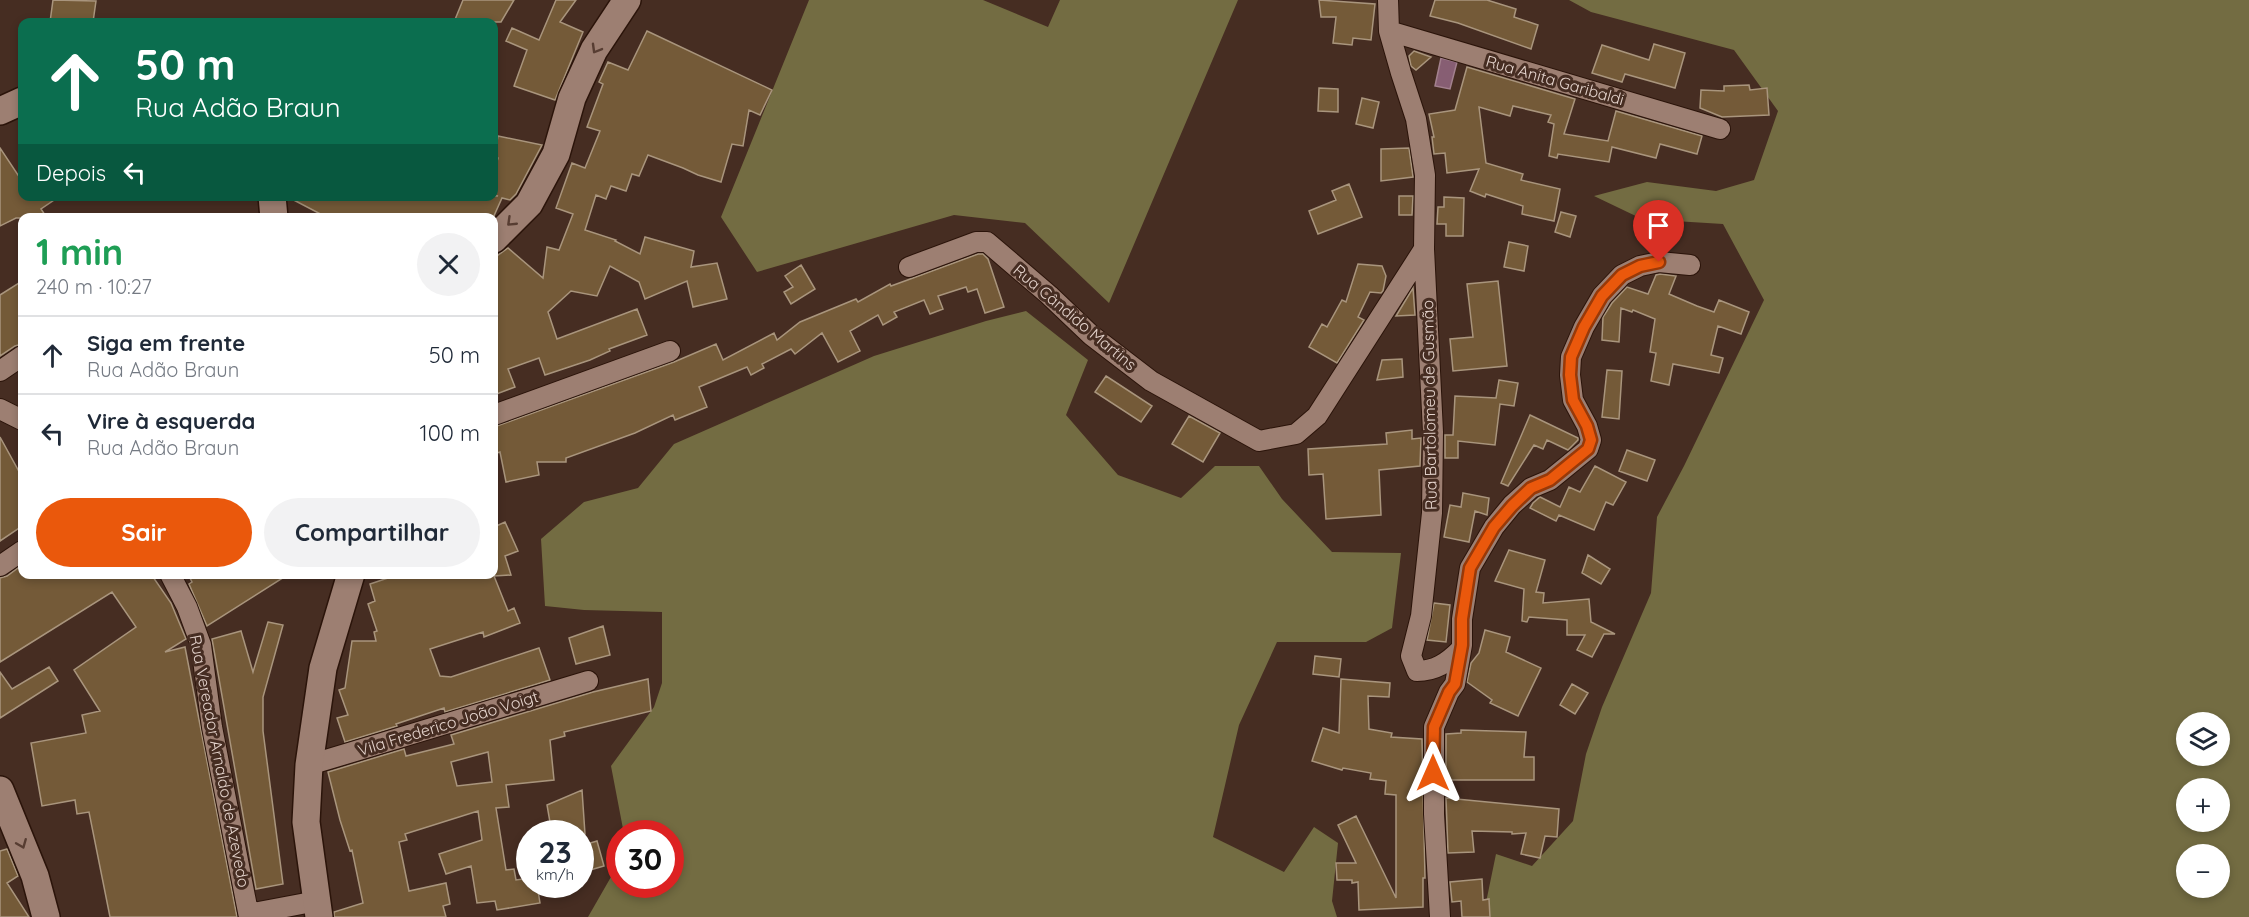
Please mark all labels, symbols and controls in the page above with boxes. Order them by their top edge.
text: 50 m [135,38,235,91]
icon: ahead [36,42,114,120]
one-way arrow [591,43,603,53]
street label: Rua Anita Garibaldi [1484,51,1626,109]
text: Rua Adão Braun [135,90,341,124]
icon: left [118,156,151,189]
text: Depois [36,159,106,187]
pin [1633,200,1684,262]
icon: arrive [1642,209,1675,242]
one-way arrow [507,215,518,226]
text: 1 min [36,229,123,274]
button: close [417,233,480,296]
street label: Rua Cândido Martins [1009,260,1141,374]
text: 240 m · 10:27 [36,274,152,299]
street label: Rua Bartolomeu de Gusmão [1417,300,1441,510]
text: Siga em frente [87,329,245,357]
icon: ahead [36,339,69,372]
text: 50 m [429,341,480,369]
text: Rua Adão Braun [87,357,239,382]
text: Vire à esquerda [87,407,255,435]
icon: left [36,417,69,450]
text: 100 m [420,419,480,447]
text: Rua Adão Braun [87,435,239,460]
button: Sair [36,498,252,567]
button: Compartilhar [264,498,480,567]
street label: Rua Vereador Arnaldo de Azevedo [186,633,254,889]
street label: Vila Frederico João Voigt [355,686,541,760]
map controls [2176,712,2230,898]
button: layers [2176,712,2230,766]
position arrow [1401,741,1465,805]
button: + [2176,778,2230,832]
speed limit sign: 30 [606,820,684,898]
text: 23 [538,833,572,871]
one-way arrow [15,838,27,849]
button: − [2176,844,2230,898]
text: km/h [536,865,574,884]

